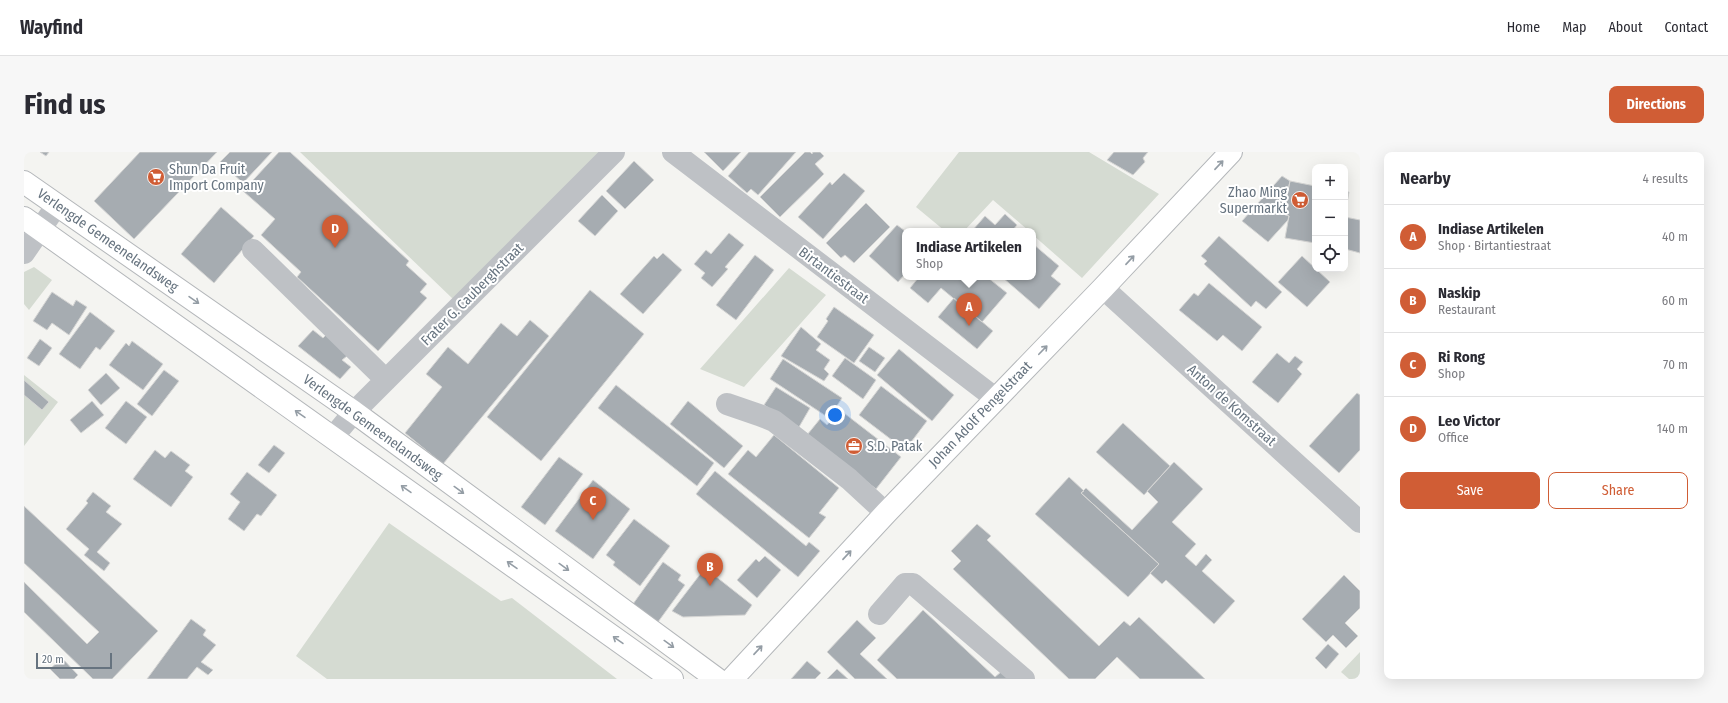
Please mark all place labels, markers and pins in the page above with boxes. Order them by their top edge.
place label: Shun Da Fruit Import Company [169,161,264,194]
supermarket icon: Shun Da Fruit Import Company [146,167,166,187]
place label: Zhao Ming Supermarkt [1220,184,1287,217]
supermarket icon: Zhao Ming Supermarkt [1290,190,1310,210]
pin: D [322,215,348,248]
pin: A [956,293,982,326]
office icon: S.D. Patak [844,436,864,456]
place label: S.D. Patak [867,438,923,455]
pin: C [580,487,606,520]
pin: B [697,553,723,586]

